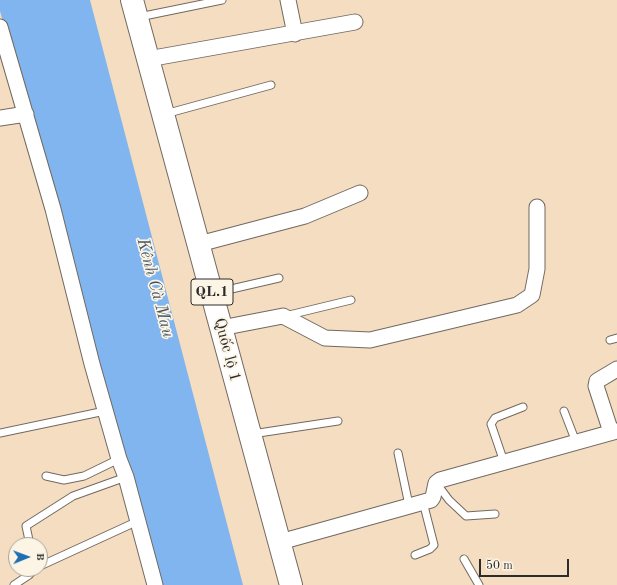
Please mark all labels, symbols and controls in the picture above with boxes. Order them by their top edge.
water label: Kênh Cà Mau [132,236,178,340]
road number: QL.1 [191,279,233,305]
street label: Quốc lộ 1 [209,316,245,384]
north arrow [8,537,48,577]
scale bar [481,551,571,577]
text: B [34,553,45,561]
text: 50 m [486,560,513,572]

